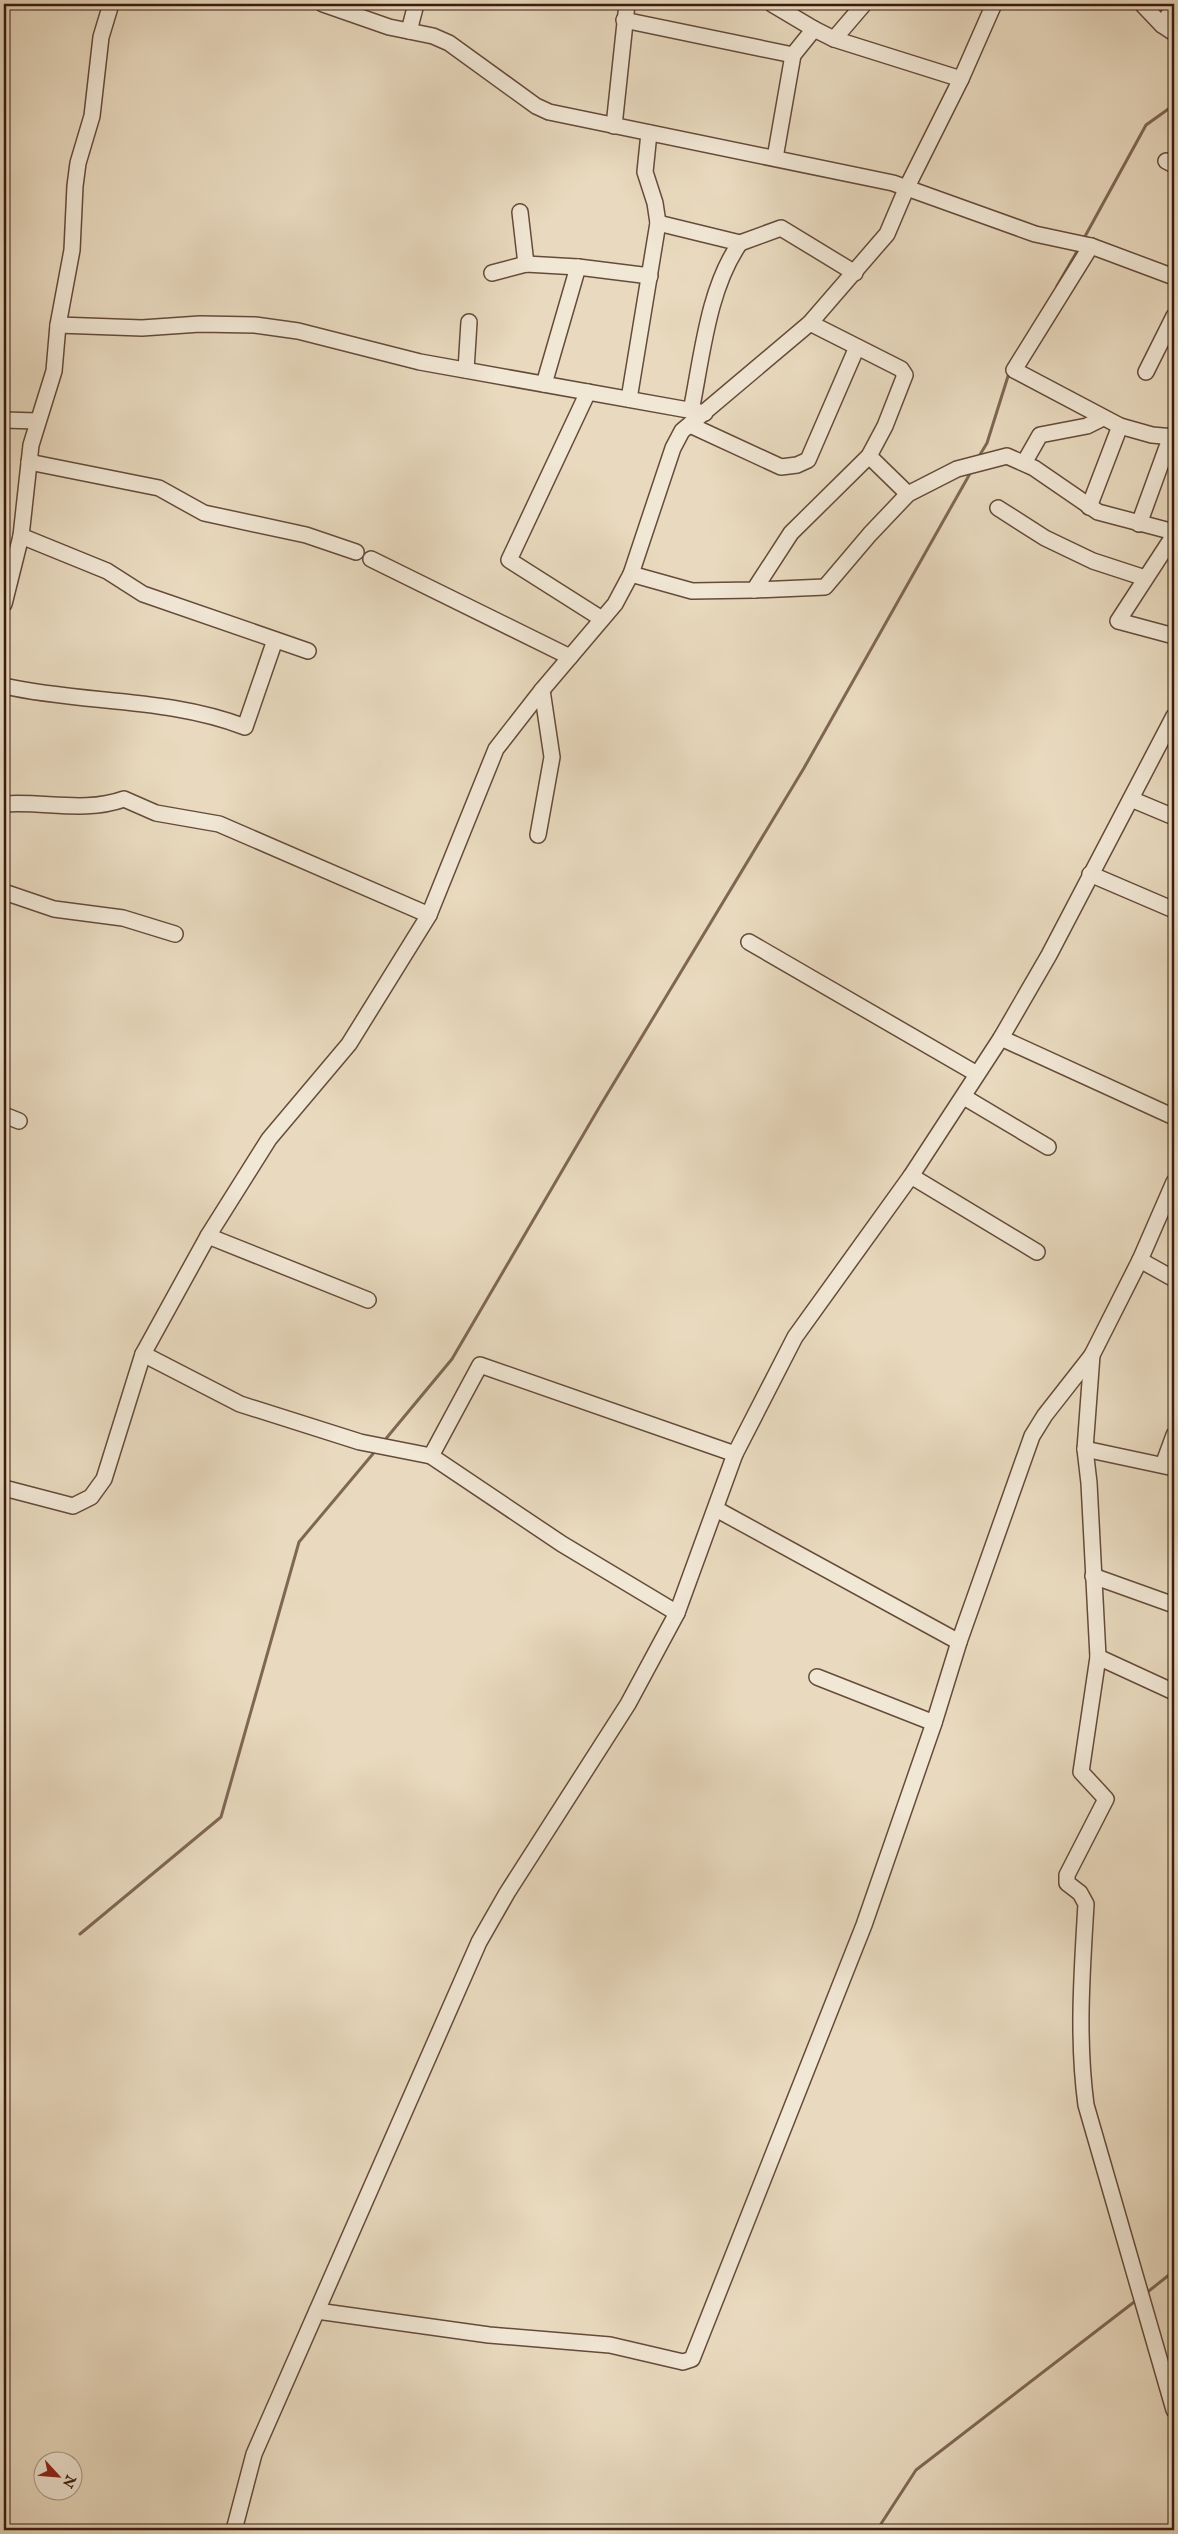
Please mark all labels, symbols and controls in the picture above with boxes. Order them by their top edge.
north arrow [32,2452,82,2502]
text: N [58,2471,80,2491]

